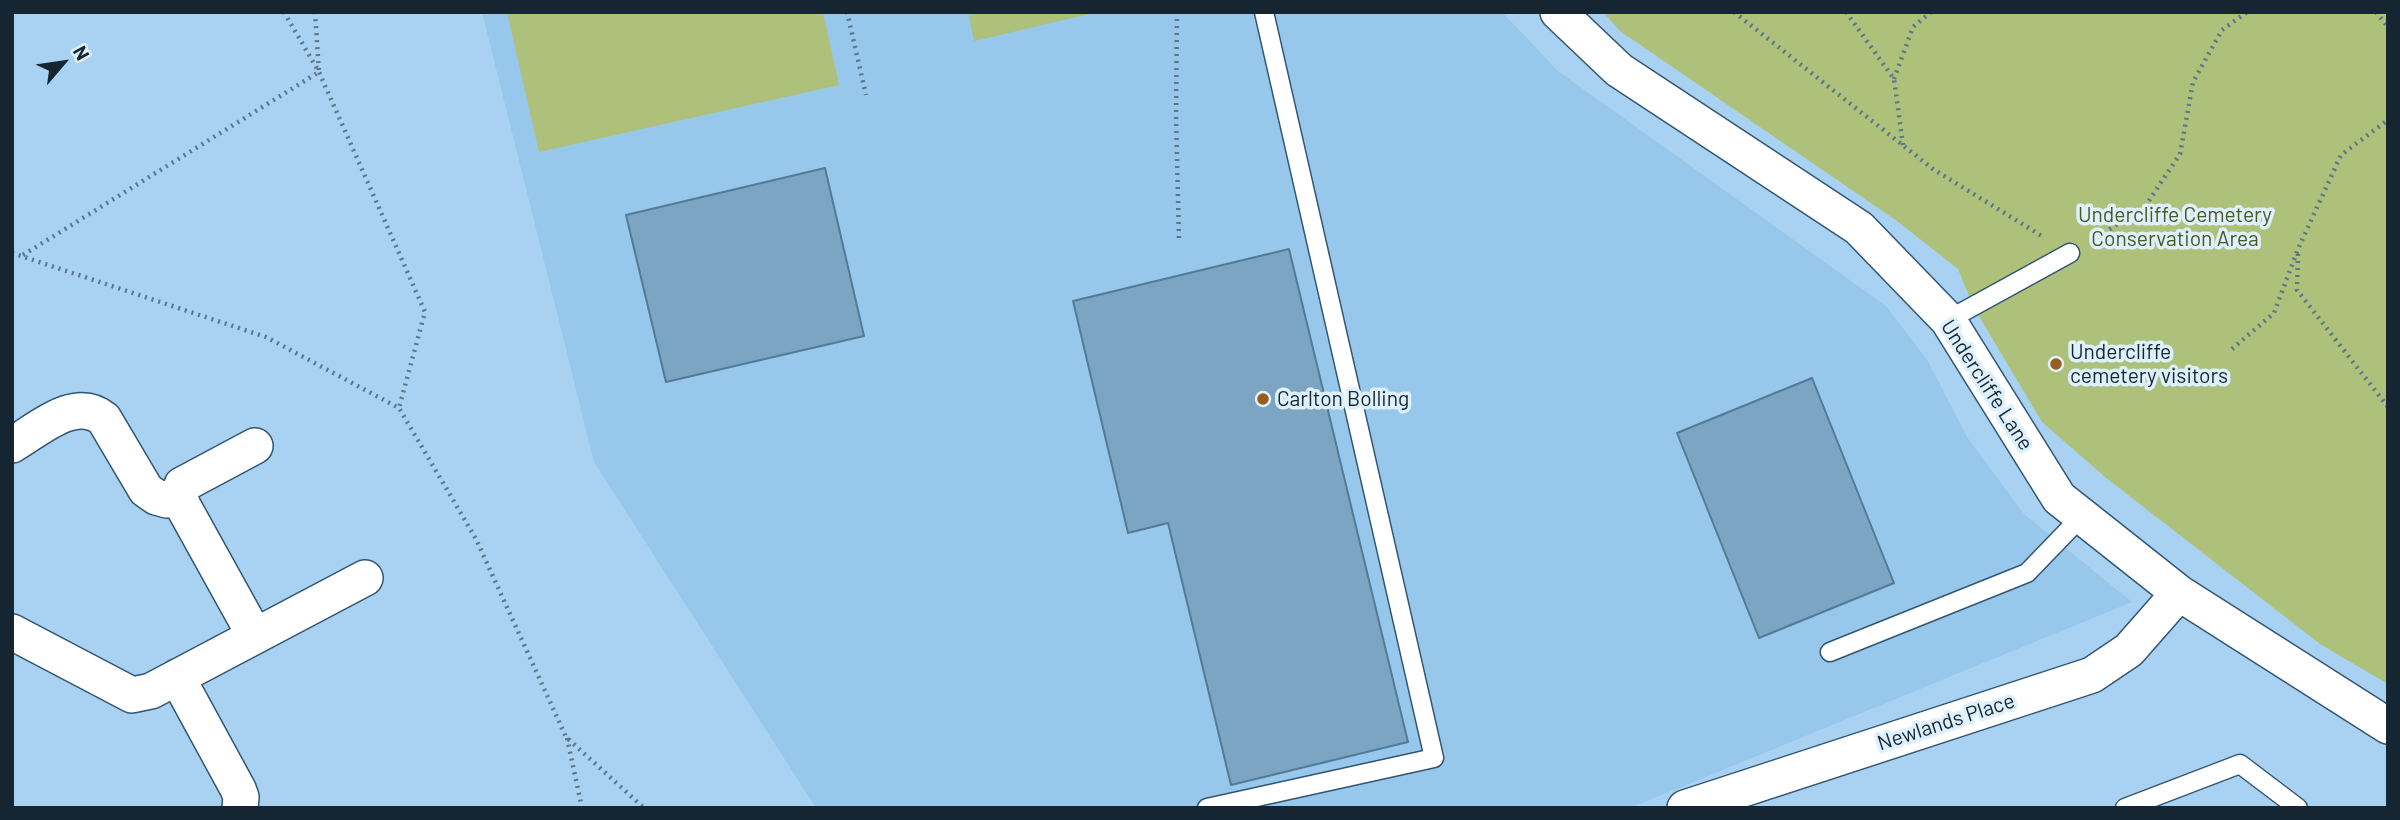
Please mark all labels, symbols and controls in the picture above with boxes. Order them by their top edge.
north arrow [28,28,98,98]
text: N [69,41,95,64]
park label: Undercliffe Cemetery Conservation Area [2078,202,2272,252]
street label: Undercliffe Lane [1935,315,2039,455]
place label: Undercliffe cemetery visitors [2070,339,2228,389]
marker: Undercliffe cemetery visitors [2048,356,2064,372]
place label: Carlton Bolling [1277,386,1409,412]
marker: Carlton Bolling [1255,391,1271,407]
street label: Newlands Place [1874,688,2018,756]

